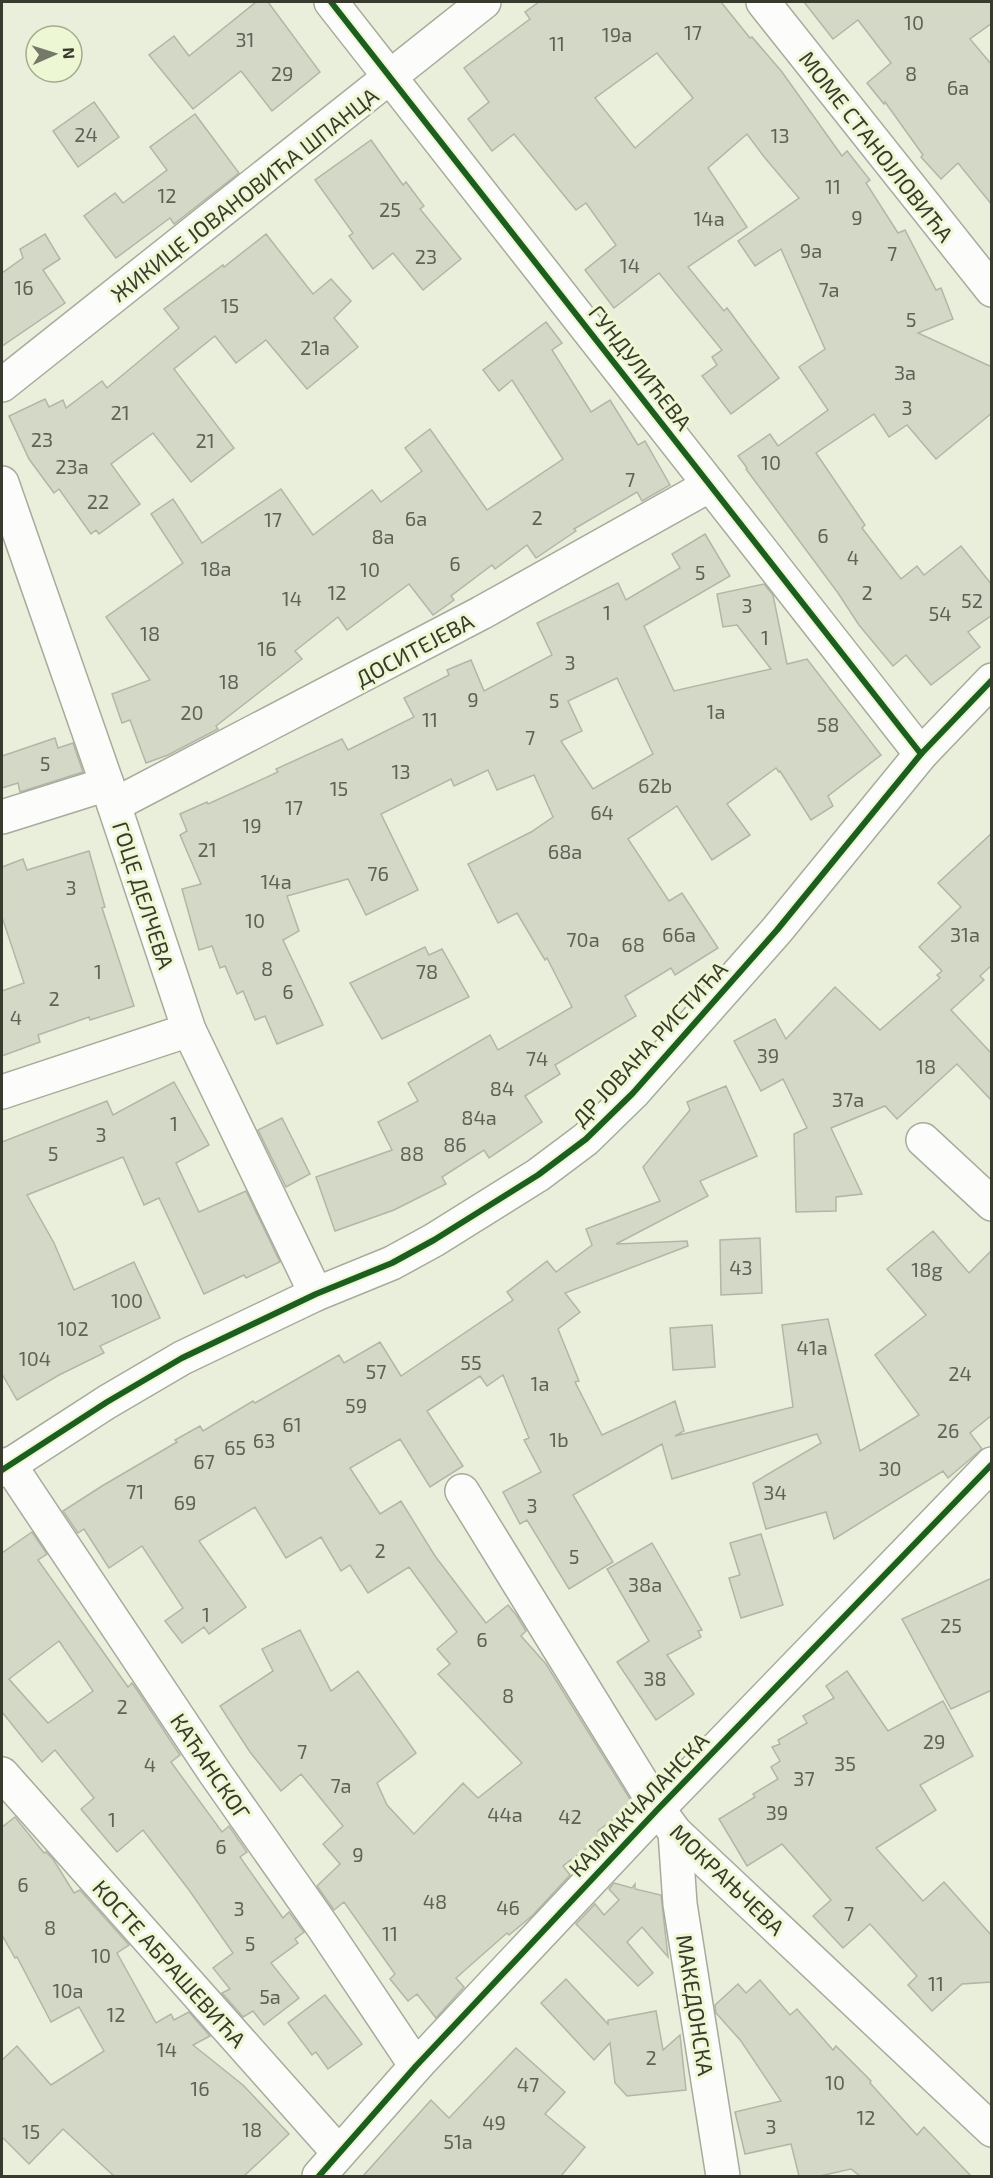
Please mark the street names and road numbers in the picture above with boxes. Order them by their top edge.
street label: МОМЕ СТАНОЈЛОВИЋА [795,46,960,247]
street label: ЖИКИЦЕ ЈОВАНОВИЋА ШПАНЦА [105,81,383,306]
street label: ГУНДУЛИЋЕВА [584,299,698,435]
street label: ДОСИТЕЈЕВА [351,607,478,691]
street label: ГОЦЕ ДЕЛЧЕВА [108,818,180,972]
street label: ДР ЈОВАНА РИСТИЋА [566,955,732,1131]
street label: КАЋАНСКОГ [166,1708,256,1824]
street label: КАЈМАКЧАЛАНСКА [563,1726,714,1881]
street label: МОКРАЊЧЕВА [666,1818,791,1940]
street label: КОСТЕ АБРАШЕВИЋА [88,1874,252,2052]
street label: МАКЕДОНСКА [672,1933,720,2078]

